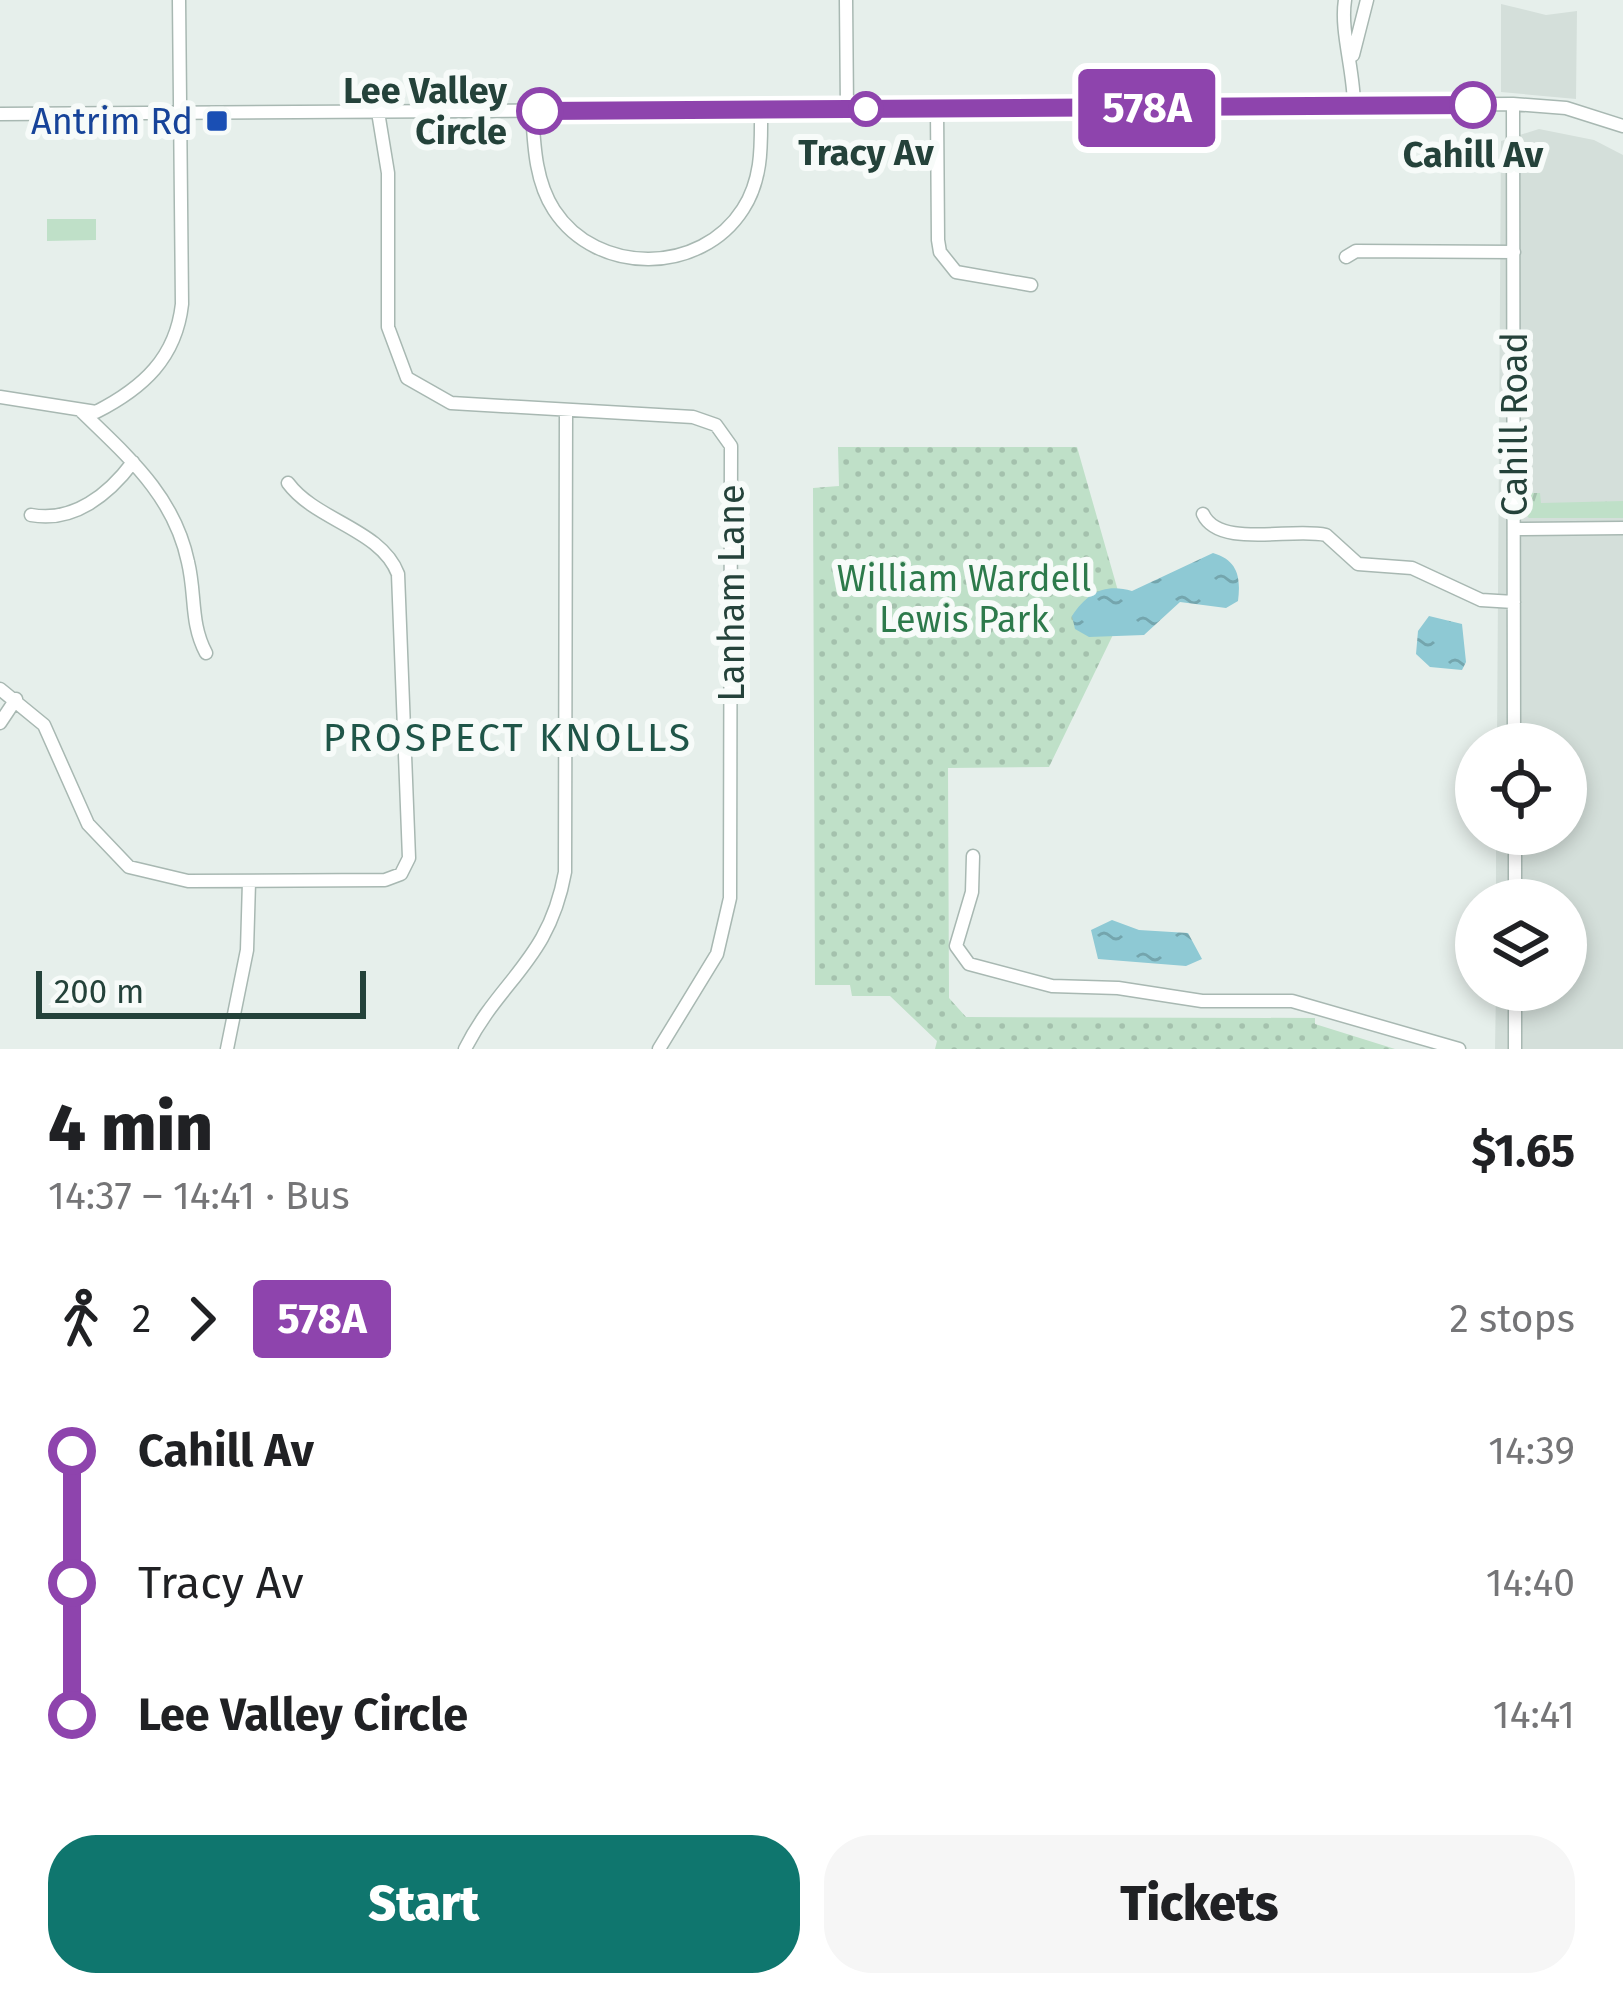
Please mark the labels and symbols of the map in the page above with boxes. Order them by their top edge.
place label: Lee Valley Circle [343,69,507,154]
line badge: 578A [1063,69,1231,147]
marker: Cahill Av [1451,83,1495,127]
marker: Lee Valley Circle [518,89,562,133]
marker: Tracy Av [850,93,882,125]
place label: Antrim Rd [31,100,193,144]
marker: Antrim Rd [204,108,230,134]
place label: Tracy Av [798,131,934,175]
place label: Cahill Av [1403,133,1544,177]
street label: Cahill Road [1493,332,1537,516]
street label: Lanham Lane [710,484,754,702]
park label: William Wardell Lewis Park [837,557,1091,642]
district label: PROSPECT KNOLLS [323,715,693,761]
scale bar [36,965,366,1018]

